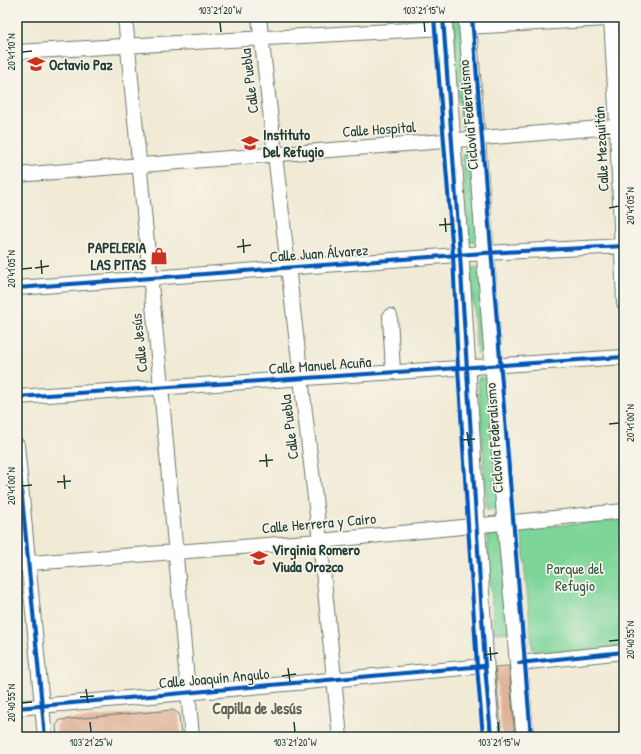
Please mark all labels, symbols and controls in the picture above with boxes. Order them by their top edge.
text: 103°21'20"W [198,4,242,17]
text: 103°21'15"W [403,4,446,17]
text: 20°41'10"N [5,34,18,70]
street label: Calle Puebla [235,47,263,115]
school or university icon: Octavio Paz [26,54,46,74]
place label: Octavio Paz [49,54,113,75]
street label: Ciclovía Federalismo [453,59,483,171]
street label: Calle Mezquitán [588,106,614,192]
street label: Calle Hospital [342,116,416,142]
place label: Instituto Del Refugio [263,124,324,163]
school or university icon: Instituto Del Refugio [240,133,260,153]
text: 20°41'05"N [624,187,637,225]
place label: PAPELERIA LAS PITAS [88,237,147,275]
street label: Calle Juan Álvarez [269,239,370,267]
shop icon: PAPELERIA LAS PITAS [149,246,169,266]
text: 20°41'05"N [5,250,18,288]
street label: Calle Jesús [125,312,153,373]
street label: Calle Manuel Acuña [268,351,372,379]
street label: Ciclovía Federalismo [480,382,508,494]
street label: Calle Puebla [275,393,303,461]
text: 20°41'00"N [624,404,637,442]
text: 20°41'00"N [5,467,18,505]
street label: Calle Herrera y Cairo [261,508,377,538]
place label: Virginia Romero Viuda Orozco [272,539,360,577]
school or university icon: Virginia Romero Viuda Orozco [249,548,269,568]
park label: Parque del Refugio [546,558,604,596]
text: 20°40'55"N [624,621,637,659]
street label: Calle Joaquín Angulo [158,663,270,693]
text: 20°40'55"N [5,684,18,722]
district label: Capilla de Jesús [212,697,303,720]
text: 103°21'25"W [70,736,113,749]
text: 103°21'20"W [273,736,317,749]
text: 103°21'15"W [478,736,521,749]

